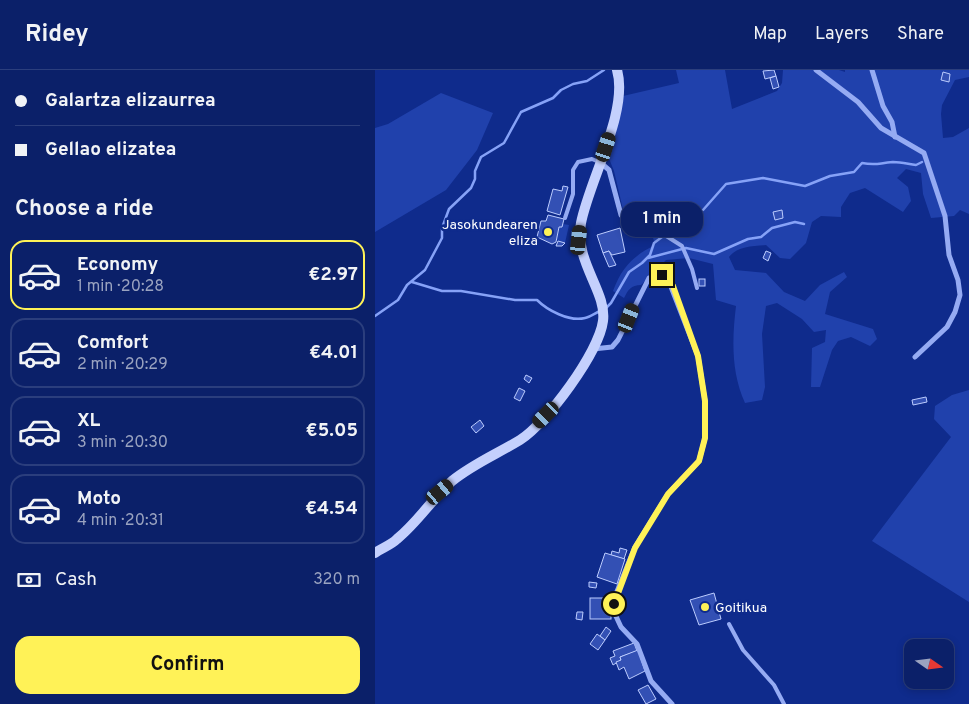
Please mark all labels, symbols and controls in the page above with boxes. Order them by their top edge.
text: Ridey [25,20,89,50]
text: Map [753,23,787,46]
text: Layers [815,23,869,46]
text: Share [897,23,944,46]
text: Galartza elizaurrea [45,89,216,113]
car [594,130,617,164]
text: Gellao elizatea [45,138,176,162]
text: Choose a ride [15,196,153,223]
callout: 1 min [621,202,703,238]
text: 1 min [643,209,681,229]
place label: Jasokundearen eliza [442,217,538,250]
car [569,224,588,256]
marker: Jasokundearen eliza [542,226,554,238]
icon: car [17,253,62,298]
text: Economy [77,253,158,277]
text: €2.97 [308,263,358,287]
route end [651,264,673,286]
text: 1 min · 20:28 [77,277,164,297]
car [616,301,641,335]
icon: car [17,331,62,376]
text: Comfort [77,331,149,355]
text: €4.01 [309,341,358,365]
text: 2 min · 20:29 [77,355,168,375]
car [530,399,561,431]
icon: car [17,409,62,454]
text: XL [77,409,100,433]
text: €5.05 [306,419,358,443]
text: 3 min · 20:30 [77,433,168,453]
car [423,477,456,507]
icon: car [17,487,62,532]
text: Moto [77,487,121,511]
text: €4.54 [305,497,358,521]
text: 4 min · 20:31 [77,511,164,531]
icon: cash [15,566,43,594]
text: Cash [55,568,97,592]
text: 320 m [313,570,360,590]
route start [603,593,625,615]
place label: Goitikua [715,600,767,617]
marker: Goitikua [699,601,711,613]
button: Confirm [15,636,360,694]
north arrow [904,639,954,689]
map controls [904,639,954,689]

